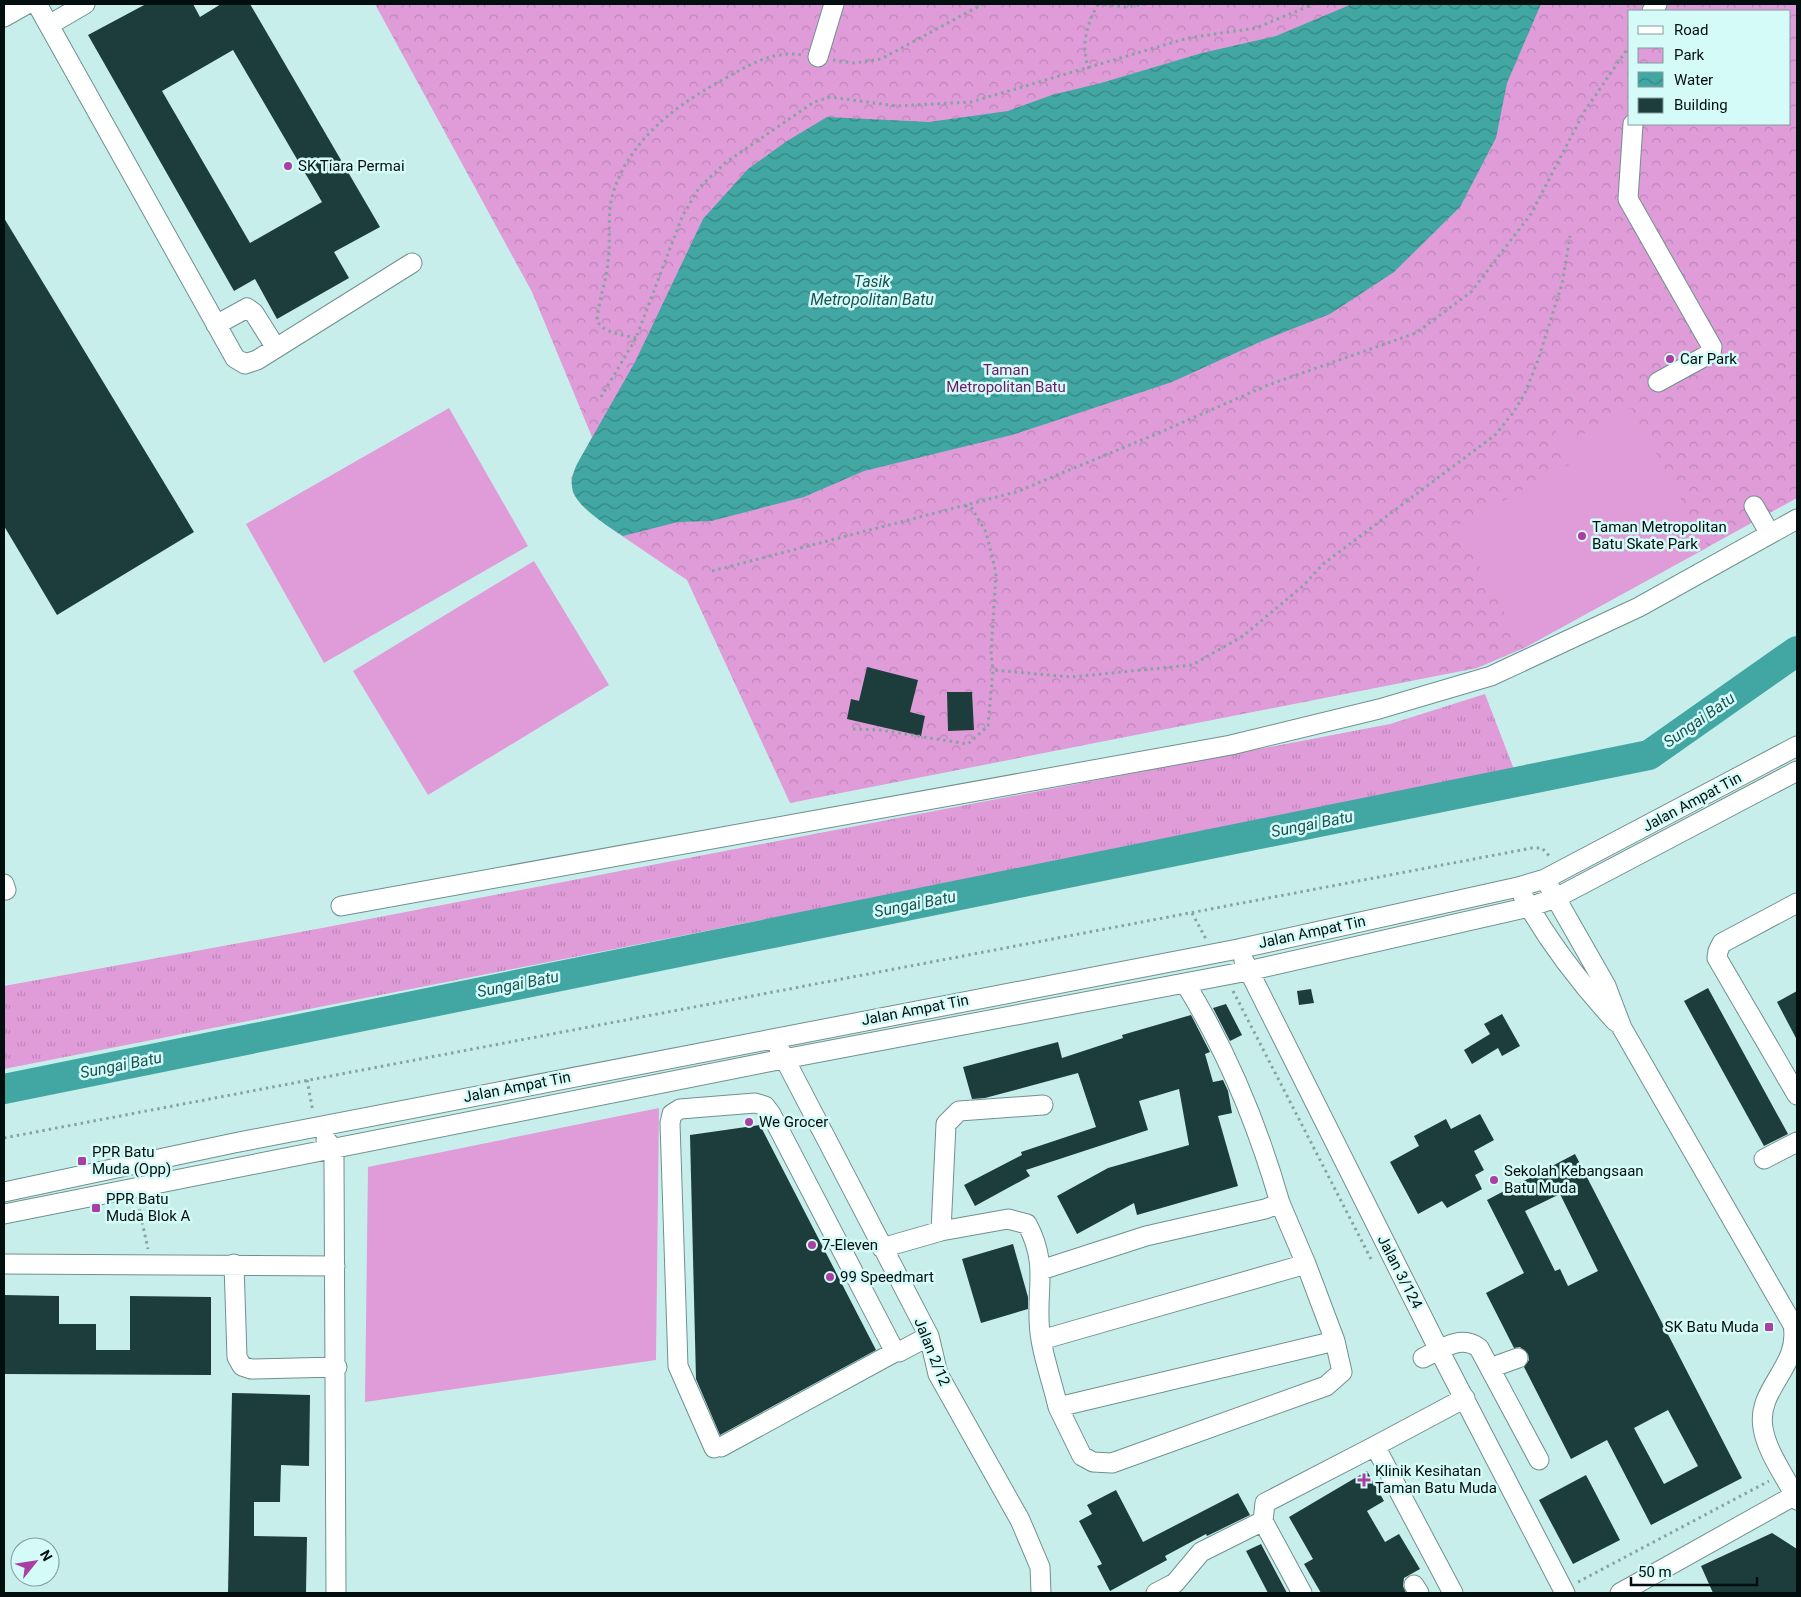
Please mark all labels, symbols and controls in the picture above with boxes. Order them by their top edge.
legend [1628,10,1791,125]
text: Road [1674,21,1708,39]
text: Park [1674,46,1705,64]
text: Water [1674,71,1713,89]
text: Building [1674,96,1728,114]
place label: SK Tiara Permai [298,157,405,175]
marker: SK Tiara Permai [282,160,294,172]
water label: Tasik Metropolitan Batu [810,272,934,309]
place label: Car Park [1680,350,1737,368]
marker: Car Park [1664,353,1676,365]
park label: Taman Metropolitan Batu [946,361,1066,396]
place label: Taman Metropolitan Batu Skate Park [1592,518,1727,553]
marker: Taman Metropolitan Batu Skate Park [1576,530,1588,542]
water label: Sungai Batu [1660,688,1739,752]
street label: Jalan Ampat Tin [1640,768,1744,836]
water label: Sungai Batu [1269,807,1355,841]
water label: Sungai Batu [872,887,958,921]
street label: Jalan Ampat Tin [1257,912,1367,952]
water label: Sungai Batu [475,967,561,1001]
street label: Jalan Ampat Tin [860,991,970,1029]
water label: Sungai Batu [78,1048,164,1082]
street label: Jalan Ampat Tin [462,1068,572,1106]
place label: We Grocer [759,1113,828,1131]
marker: We Grocer [743,1116,755,1128]
place label: PPR Batu Muda (Opp) [92,1143,171,1178]
marker: PPR Batu Muda (Opp) [76,1155,88,1167]
place label: Sekolah Kebangsaan Batu Muda [1504,1162,1644,1197]
marker: Sekolah Kebangsaan Batu Muda [1488,1174,1500,1186]
place label: PPR Batu Muda Blok A [106,1190,191,1225]
marker: PPR Batu Muda Blok A [90,1202,102,1214]
street label: Jalan 3/124 [1374,1232,1426,1312]
place label: 7-Eleven [822,1236,878,1254]
marker: 7-Eleven [806,1239,818,1251]
place label: 99 Speedmart [840,1268,934,1286]
marker: 99 Speedmart [824,1271,836,1283]
street label: Jalan 2/12 [910,1315,954,1389]
place label: SK Batu Muda [1665,1318,1759,1336]
marker: SK Batu Muda [1763,1321,1775,1333]
place label: Klinik Kesihatan Taman Batu Muda [1375,1462,1497,1497]
marker: Klinik Kesihatan Taman Batu Muda [1357,1473,1371,1487]
north arrow [10,1537,60,1587]
text: N [37,1547,56,1564]
scale bar [1631,1554,1757,1586]
text: 50 m [1638,1563,1672,1581]

